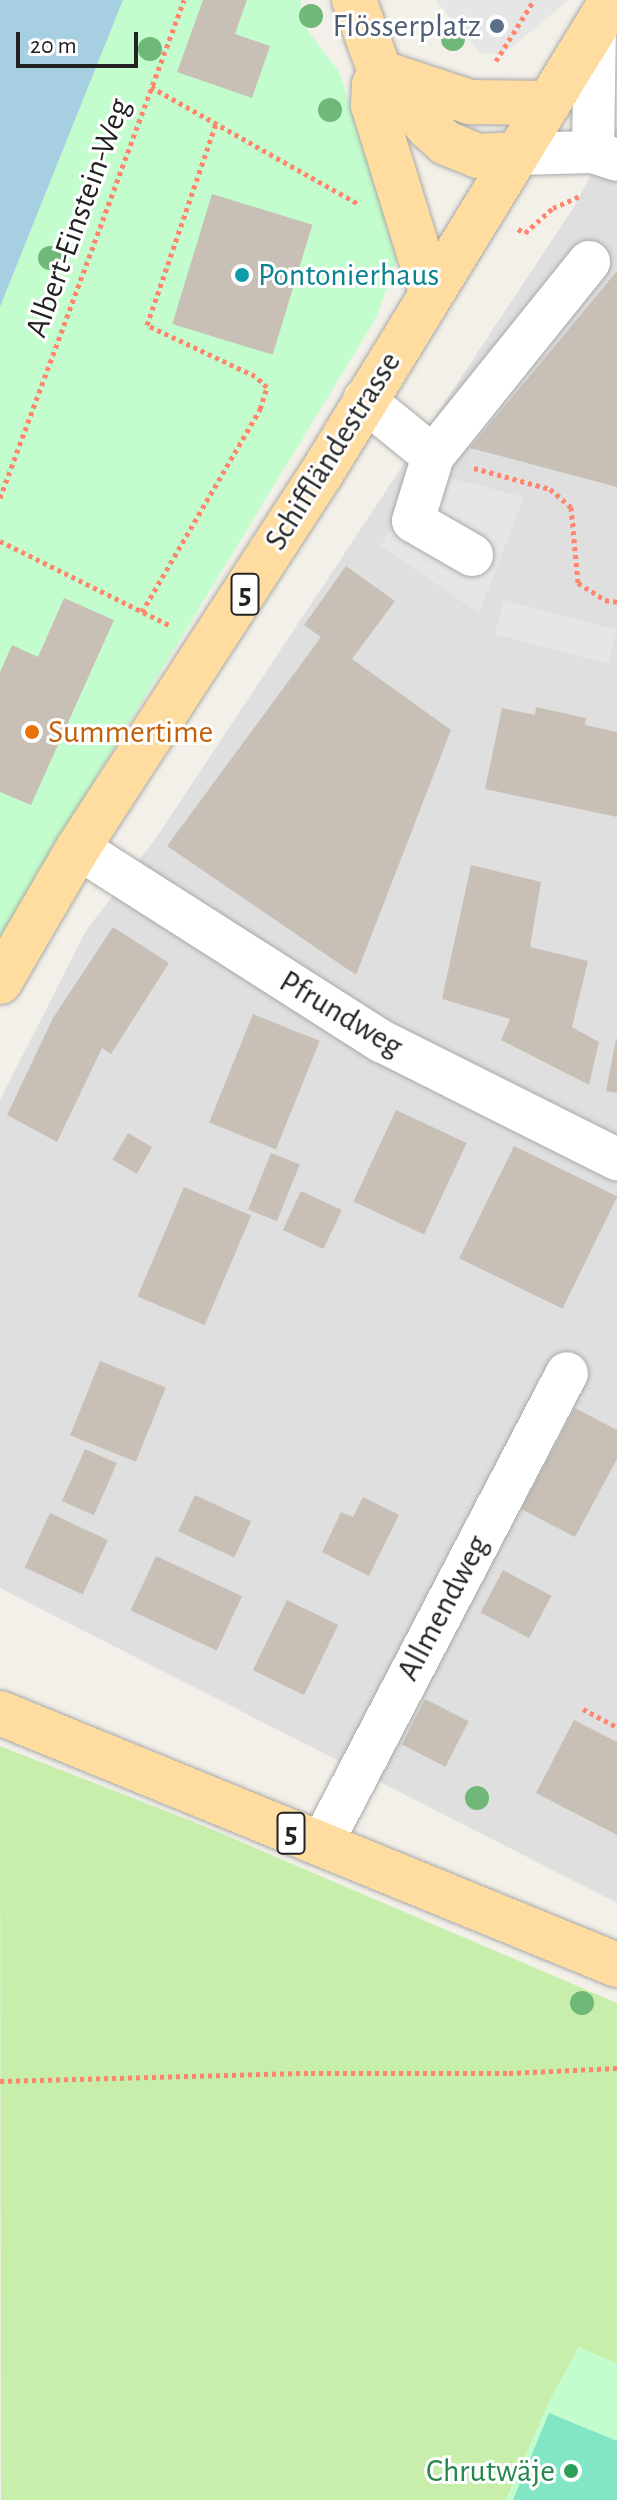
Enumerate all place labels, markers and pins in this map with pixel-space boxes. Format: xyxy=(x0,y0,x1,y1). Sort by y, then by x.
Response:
place label: Flösserplatz xyxy=(332,7,481,45)
marker: Flösserplatz xyxy=(488,17,506,35)
place label: Pontonierhaus xyxy=(258,256,439,294)
marker: Pontonierhaus xyxy=(233,266,251,284)
place label: Summertime xyxy=(48,713,213,751)
marker: Summertime xyxy=(23,723,41,741)
place label: Chrutwäje xyxy=(426,2452,555,2490)
marker: Chrutwäje xyxy=(562,2462,580,2480)

